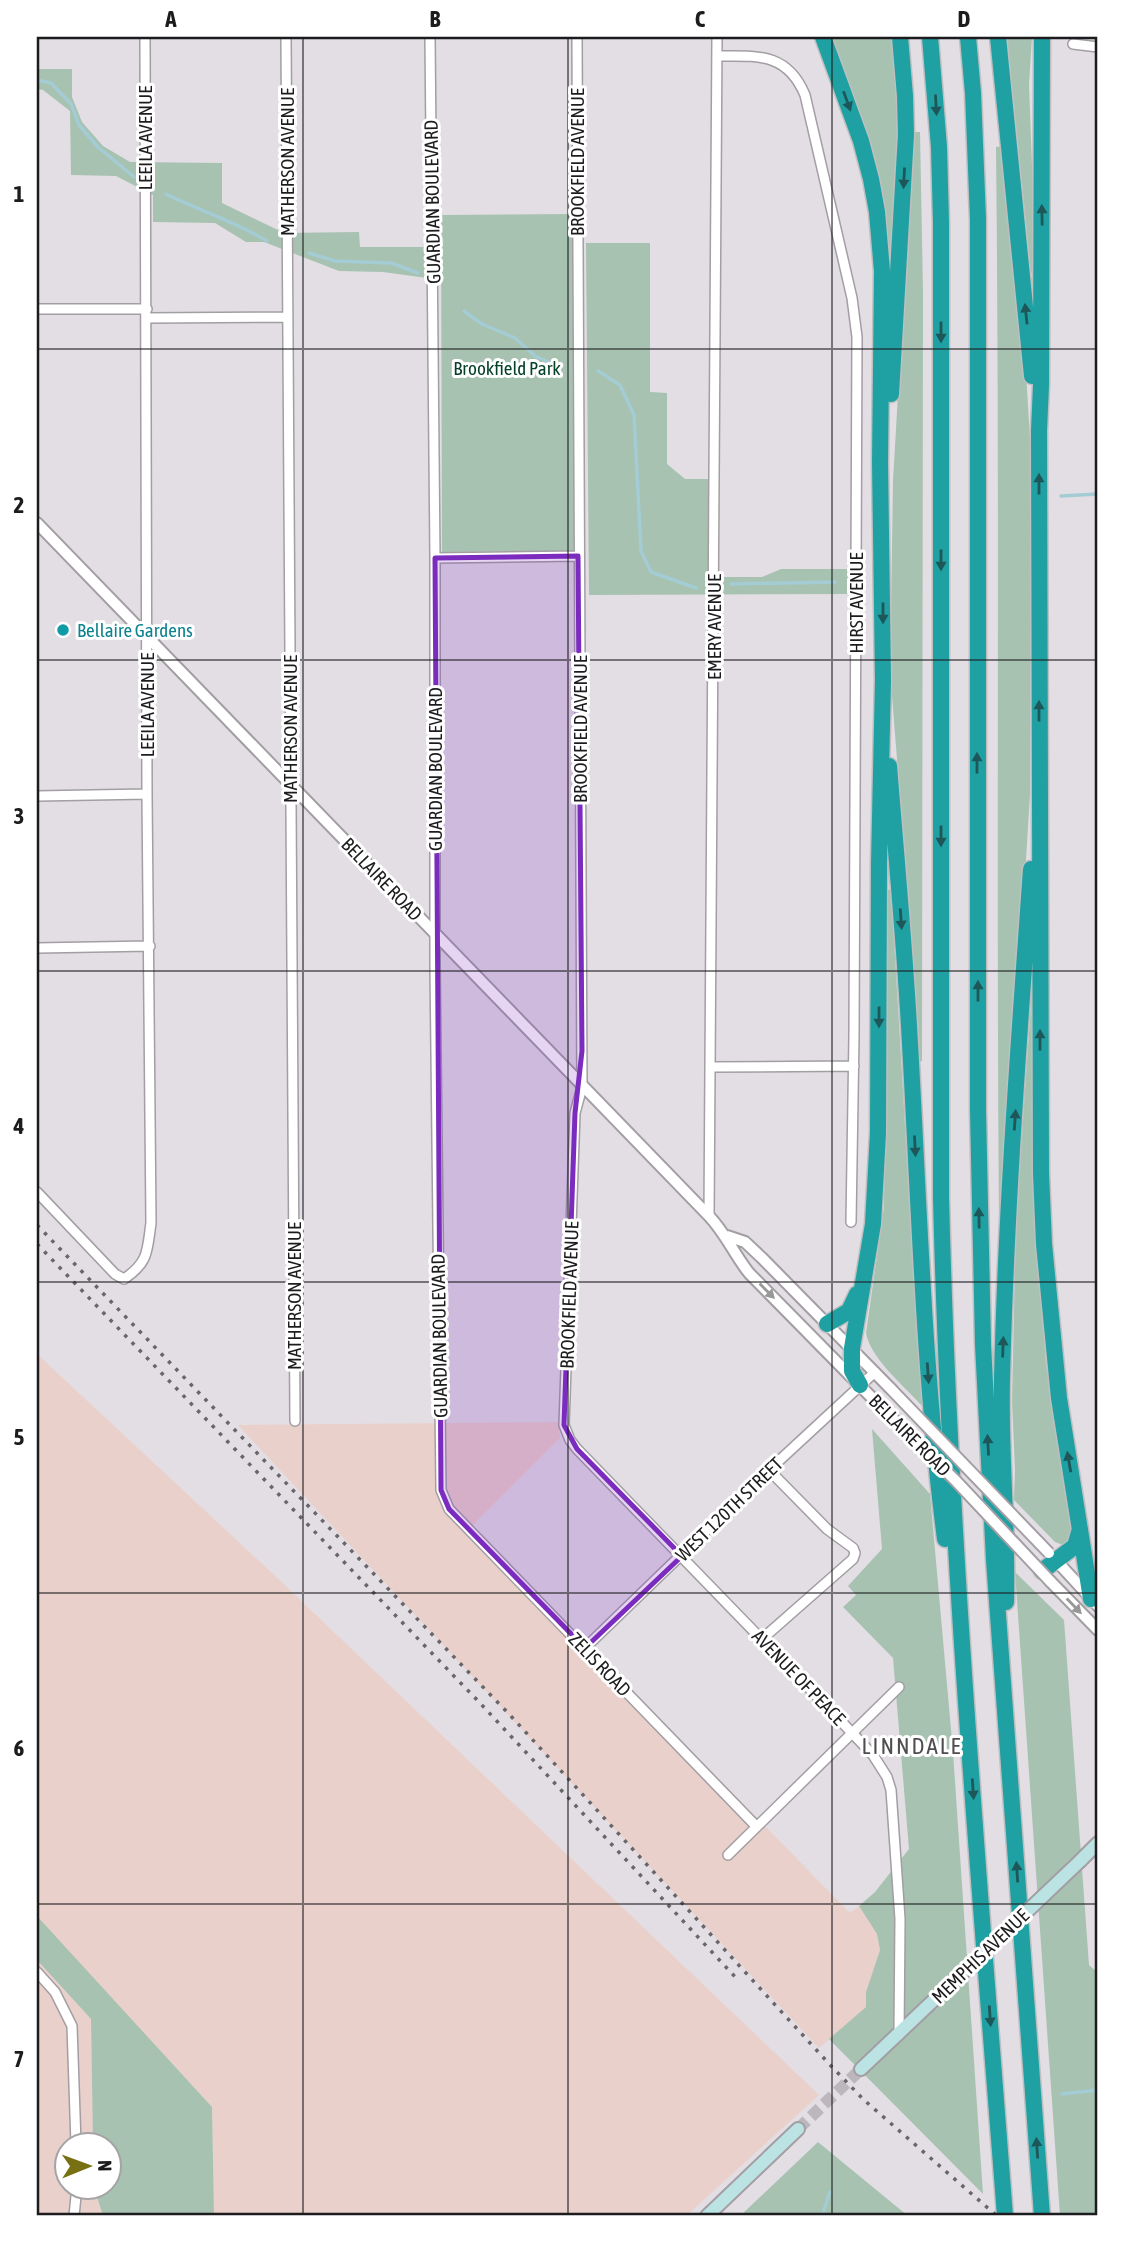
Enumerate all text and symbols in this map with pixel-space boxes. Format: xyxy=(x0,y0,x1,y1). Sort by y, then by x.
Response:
text: A xyxy=(164,6,177,32)
text: B xyxy=(430,6,441,32)
text: C xyxy=(695,6,706,32)
text: D xyxy=(958,6,971,32)
street label: LEEILA AVENUE xyxy=(134,86,156,190)
street label: MATHERSON AVENUE xyxy=(276,88,298,236)
street label: BROOKFIELD AVENUE xyxy=(566,88,588,236)
one-way arrow xyxy=(841,90,852,111)
one-way arrow xyxy=(931,94,942,116)
street label: GUARDIAN BOULEVARD xyxy=(420,120,444,284)
one-way arrow xyxy=(898,167,909,189)
text: 1 xyxy=(14,181,25,207)
one-way arrow xyxy=(1036,204,1048,226)
one-way arrow xyxy=(1021,303,1032,325)
one-way arrow xyxy=(935,321,947,343)
park label: Brookfield Park xyxy=(453,357,561,379)
one-way arrow xyxy=(1033,472,1045,494)
text: 2 xyxy=(14,492,24,518)
one-way arrow xyxy=(935,549,947,571)
street label: HIRST AVENUE xyxy=(845,552,867,654)
street label: EMERY AVENUE xyxy=(703,574,725,680)
one-way arrow xyxy=(877,603,889,625)
place label: Bellaire Gardens xyxy=(77,619,193,641)
marker: Bellaire Gardens xyxy=(55,622,71,638)
street label: LEEILA AVENUE xyxy=(136,653,158,757)
street label: MATHERSON AVENUE xyxy=(279,655,301,803)
street label: BROOKFIELD AVENUE xyxy=(569,655,591,803)
street label: GUARDIAN BOULEVARD xyxy=(424,687,446,851)
one-way arrow xyxy=(1033,700,1045,722)
one-way arrow xyxy=(972,752,983,774)
text: 3 xyxy=(14,803,24,829)
one-way arrow xyxy=(935,825,947,847)
street label: BELLAIRE ROAD xyxy=(337,833,427,925)
one-way arrow xyxy=(896,908,907,930)
one-way arrow xyxy=(972,979,984,1001)
one-way arrow xyxy=(873,1007,885,1029)
one-way arrow xyxy=(1034,1029,1046,1051)
one-way arrow xyxy=(1010,1109,1021,1131)
text: 4 xyxy=(13,1113,25,1139)
one-way arrow xyxy=(910,1135,921,1157)
one-way arrow xyxy=(973,1207,985,1229)
street label: BROOKFIELD AVENUE xyxy=(555,1221,583,1369)
street label: MATHERSON AVENUE xyxy=(283,1222,305,1370)
street label: GUARDIAN BOULEVARD xyxy=(427,1254,451,1418)
one-way arrow xyxy=(758,1282,774,1299)
one-way arrow xyxy=(997,1336,1008,1358)
one-way arrow xyxy=(923,1362,934,1384)
street label: BELLAIRE ROAD xyxy=(865,1390,955,1480)
text: 5 xyxy=(14,1424,25,1450)
one-way arrow xyxy=(982,1434,993,1456)
one-way arrow xyxy=(1063,1451,1074,1473)
street label: WEST 120TH STREET xyxy=(671,1452,787,1566)
one-way arrow xyxy=(1066,1597,1083,1614)
street label: AVENUE OF PEACE xyxy=(748,1625,850,1729)
street label: ZELIS ROAD xyxy=(564,1628,636,1700)
district label: LINNDALE xyxy=(862,1733,962,1759)
text: 6 xyxy=(14,1735,25,1761)
one-way arrow xyxy=(968,1779,979,1801)
one-way arrow xyxy=(1011,1861,1022,1883)
street label: MEMPHIS AVENUE xyxy=(927,1904,1033,2008)
one-way arrow xyxy=(985,2006,996,2028)
text: 7 xyxy=(14,2046,24,2072)
north arrow xyxy=(52,2130,122,2200)
one-way arrow xyxy=(1032,2137,1043,2159)
text: N xyxy=(94,2160,116,2172)

